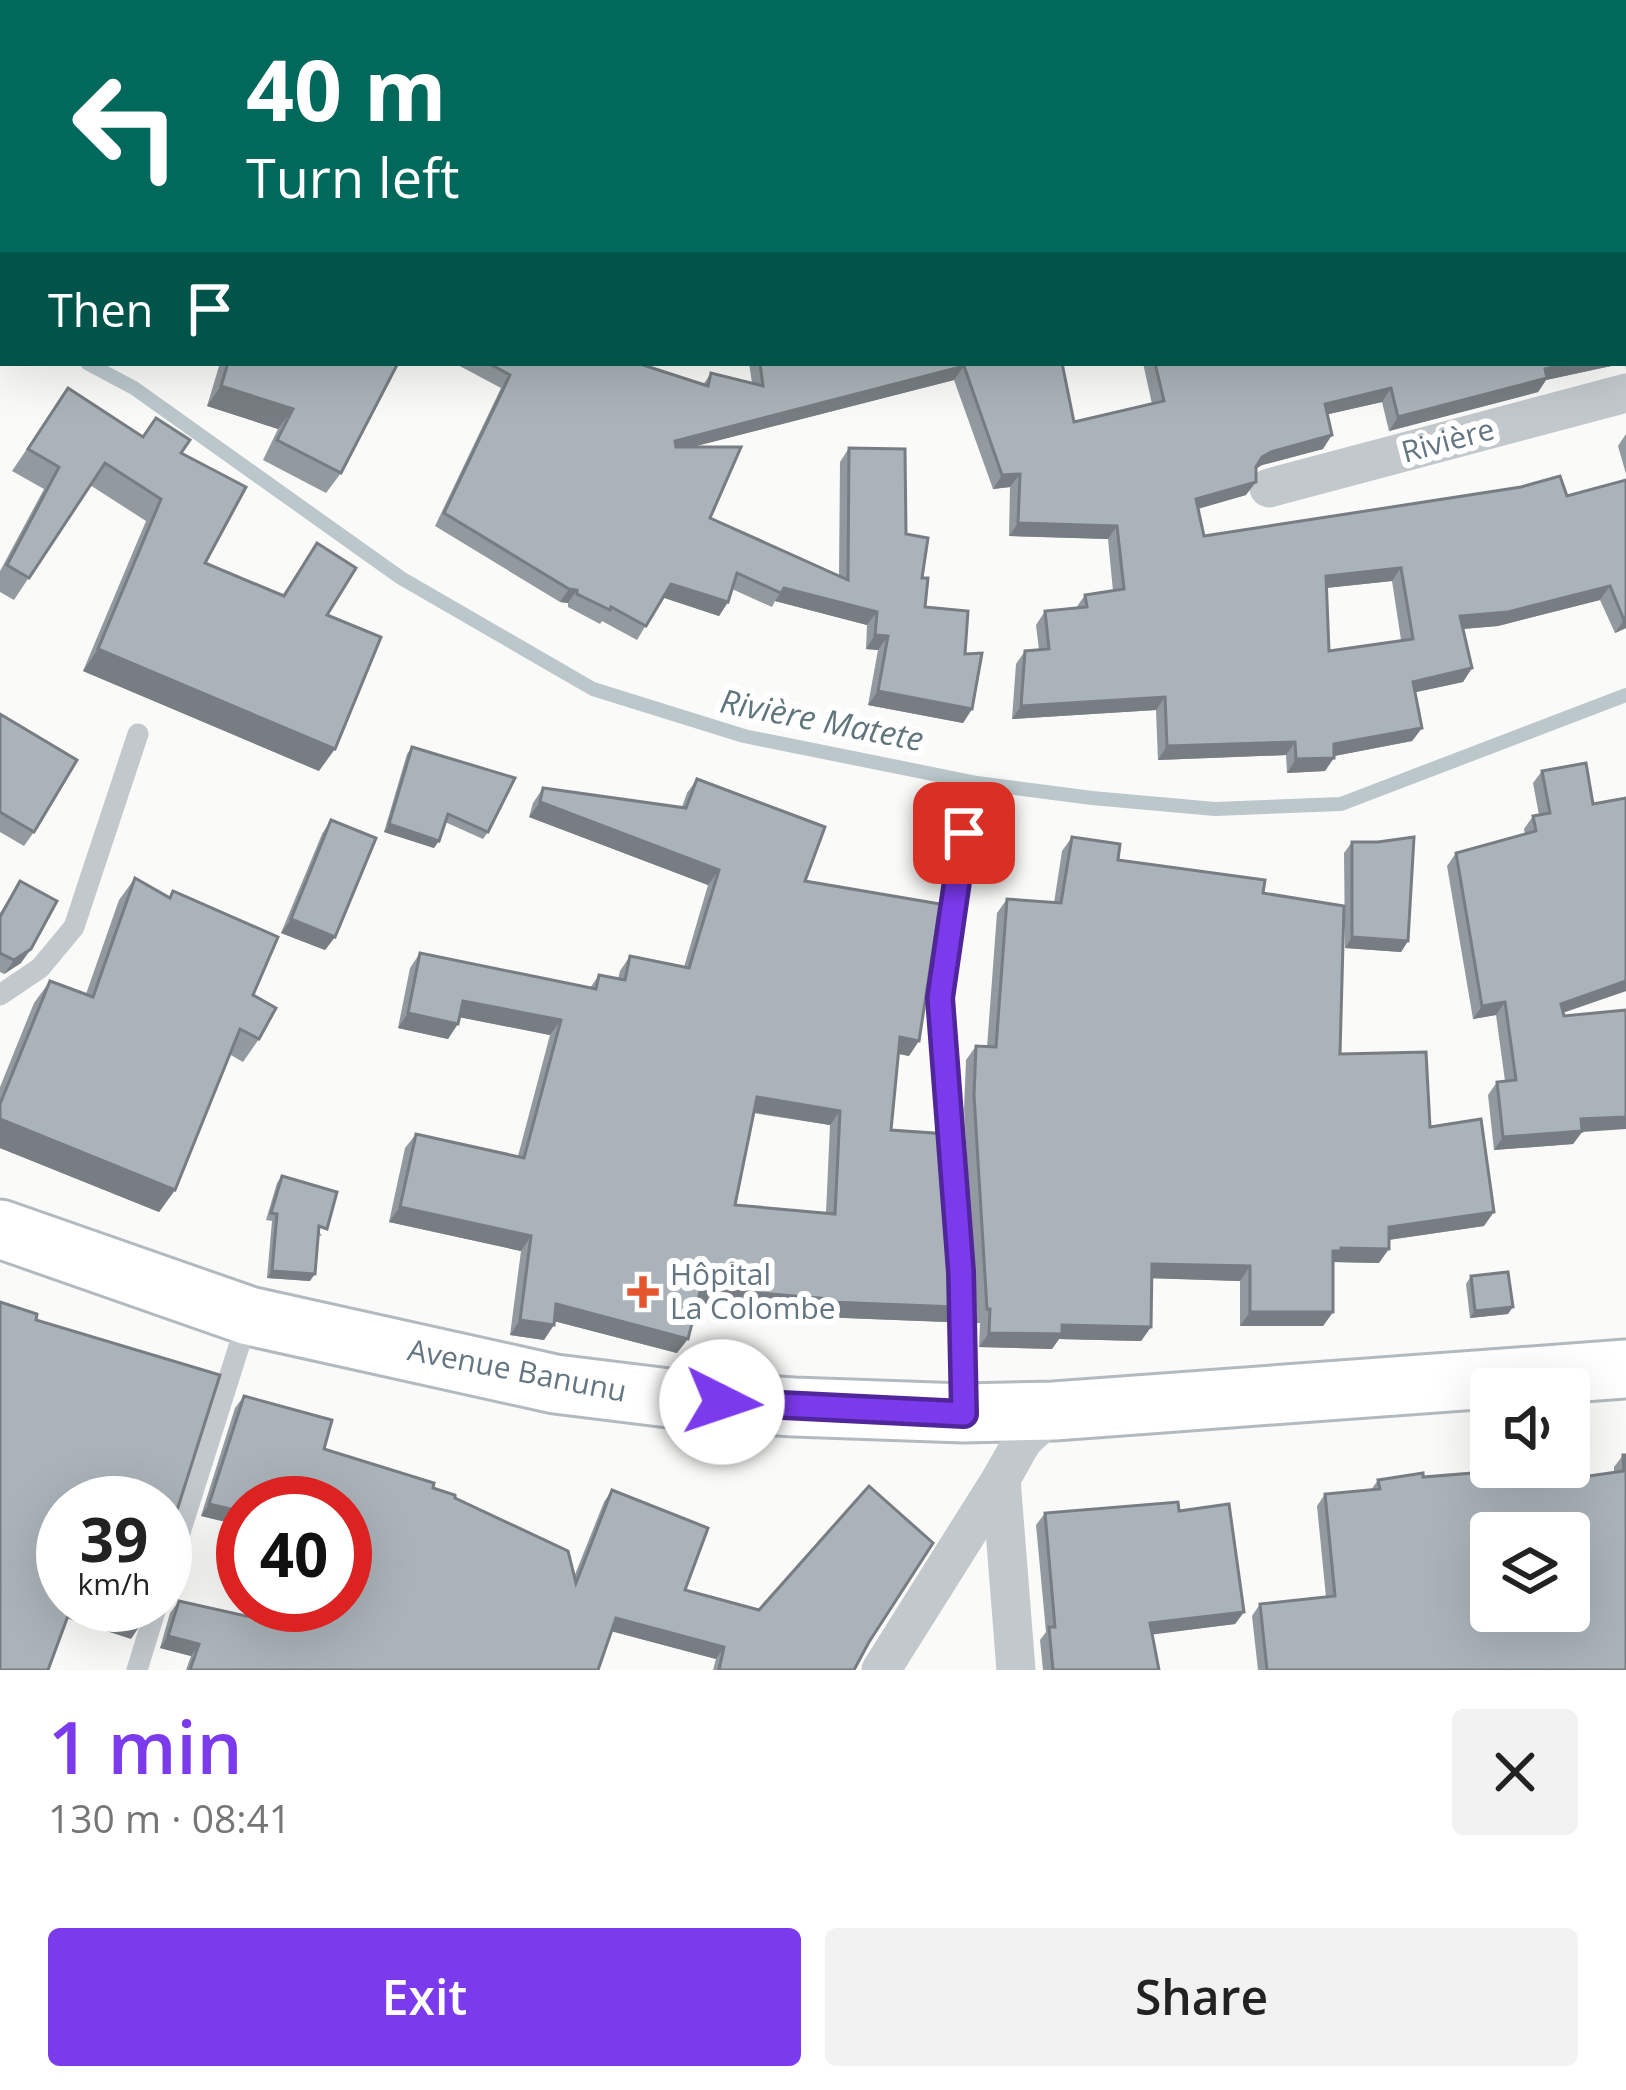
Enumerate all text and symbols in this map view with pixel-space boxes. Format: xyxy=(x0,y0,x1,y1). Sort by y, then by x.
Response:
text: 40 m xyxy=(246,31,446,146)
icon: left xyxy=(48,48,204,204)
text: Turn left xyxy=(246,140,459,214)
icon: arrive xyxy=(177,276,243,342)
text: Then xyxy=(48,279,153,340)
street label: Rivière xyxy=(1397,408,1499,472)
water label: Rivière Matete xyxy=(717,678,928,761)
pin xyxy=(913,782,1015,884)
icon: arrive xyxy=(931,800,997,866)
place label: Hôpital La Colombe xyxy=(670,1253,836,1328)
marker: Hôpital La Colombe xyxy=(627,1276,659,1308)
street label: Avenue Banunu xyxy=(404,1328,630,1411)
position arrow xyxy=(659,1339,785,1465)
map controls xyxy=(1470,1368,1590,1632)
button: sound xyxy=(1470,1368,1590,1488)
speed limit sign: 40 xyxy=(216,1476,372,1632)
text: 39 xyxy=(80,1498,148,1580)
button: layers xyxy=(1470,1512,1590,1632)
text: km/h xyxy=(78,1563,150,1604)
text: 1 min xyxy=(48,1697,242,1795)
button: close xyxy=(1452,1709,1578,1835)
text: 130 m · 08:41 xyxy=(48,1791,291,1844)
button: Exit xyxy=(48,1928,801,2066)
button: Share xyxy=(825,1928,1578,2066)

